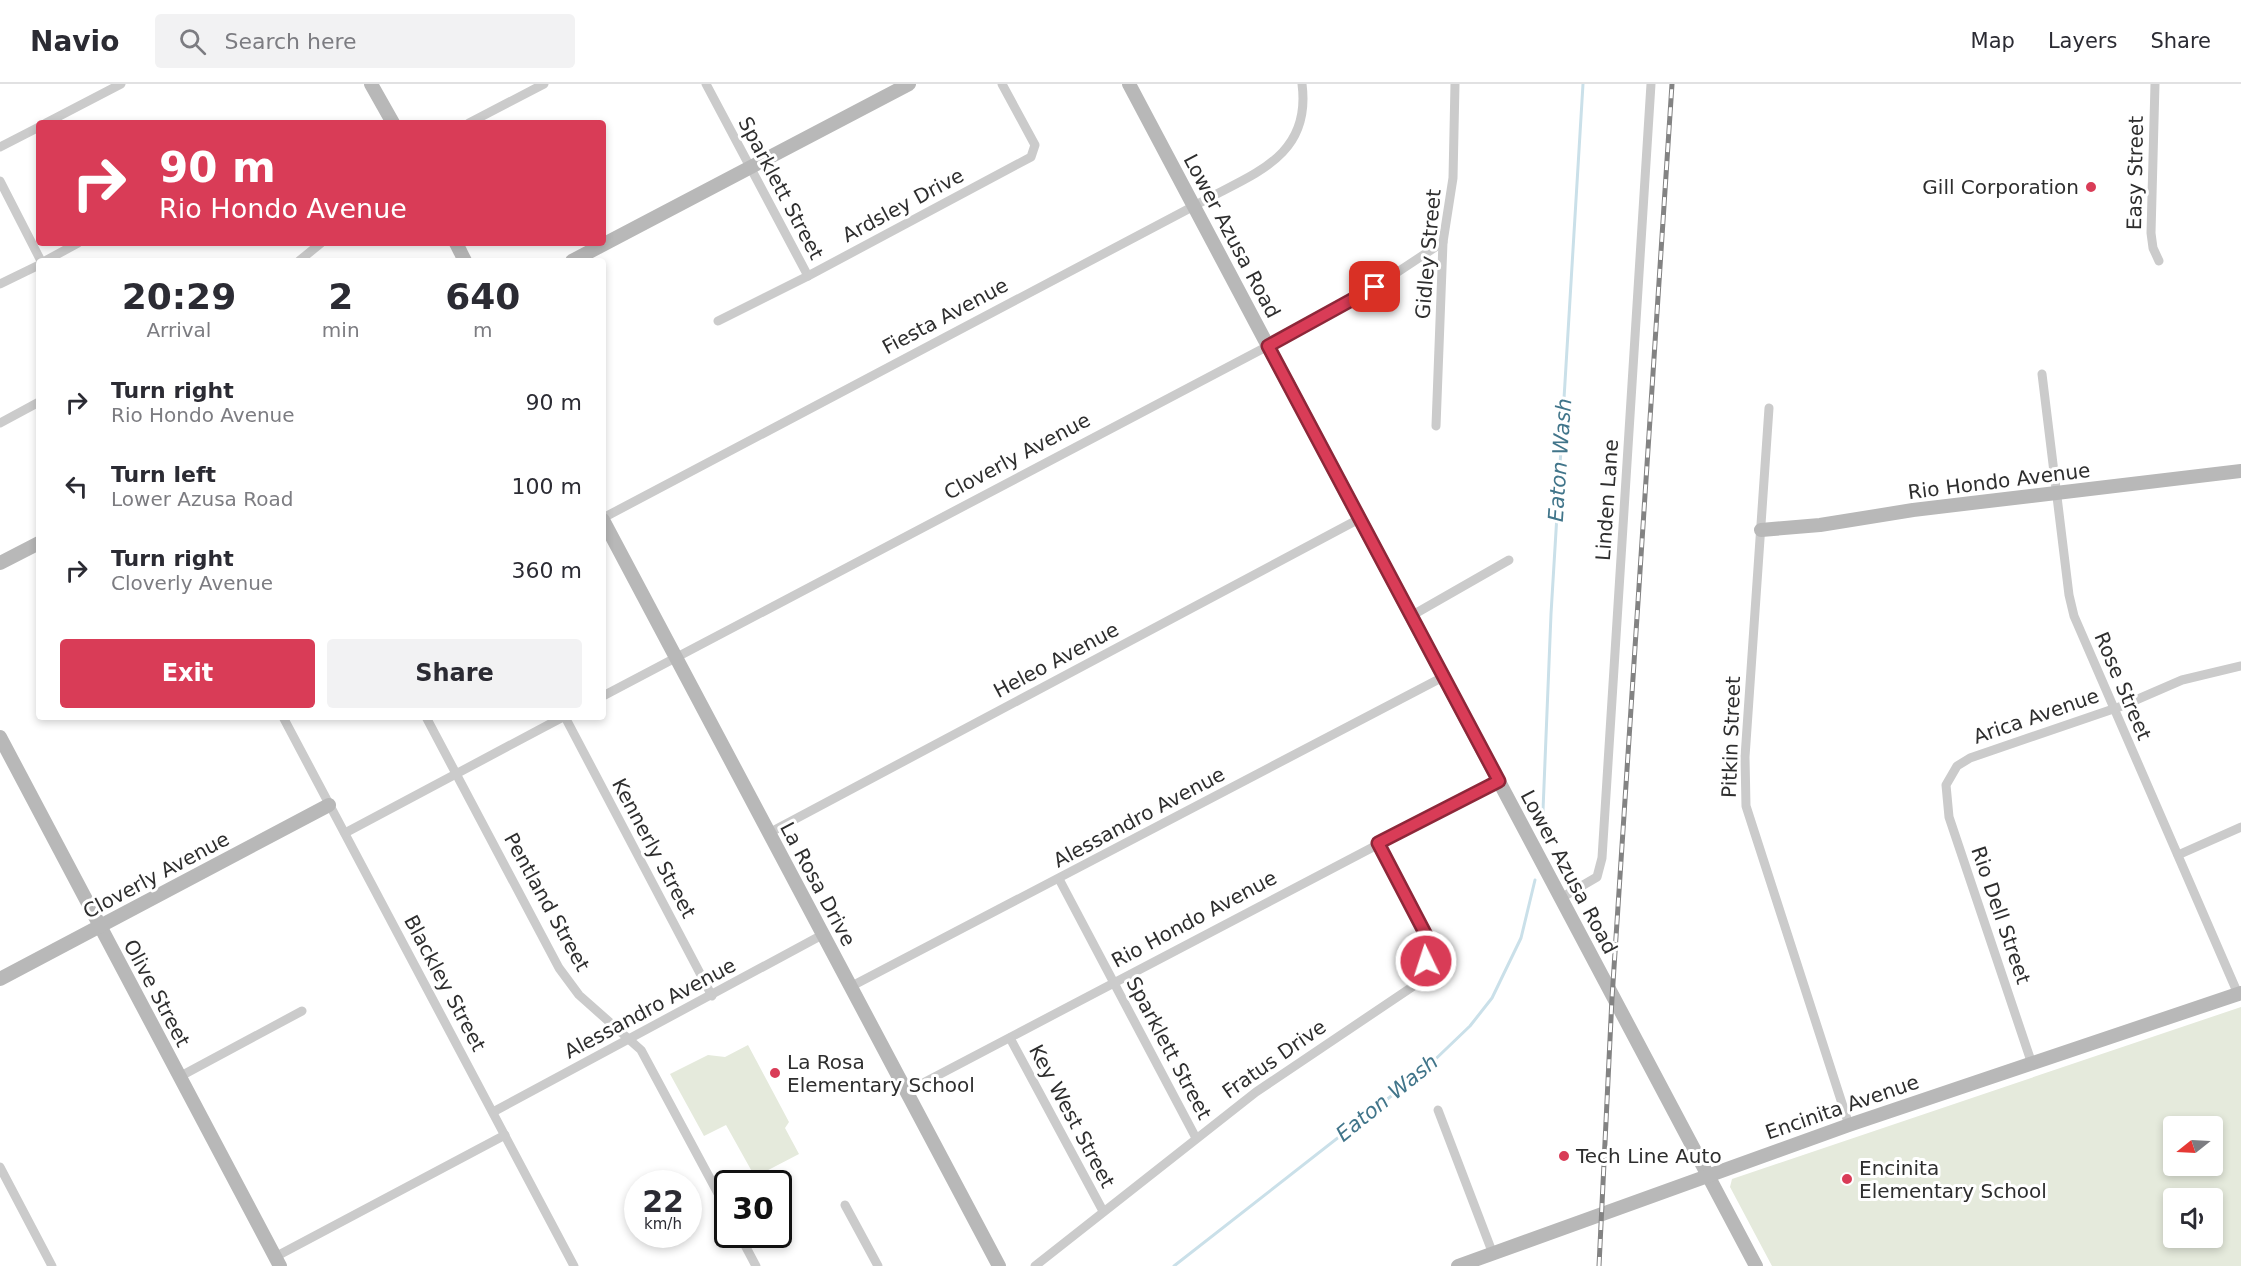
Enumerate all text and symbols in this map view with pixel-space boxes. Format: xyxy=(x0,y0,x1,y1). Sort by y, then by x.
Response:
search box xyxy=(155,14,575,68)
text: Navio xyxy=(30,25,119,58)
icon: search xyxy=(176,25,209,58)
text: Search here xyxy=(224,29,357,54)
text: Map xyxy=(1971,29,2015,53)
text: Layers xyxy=(2048,29,2117,53)
text: Share xyxy=(2150,29,2211,53)
street label: Sparklett Street xyxy=(733,113,829,264)
street label: Easy Street xyxy=(2122,116,2148,230)
text: 90 m xyxy=(159,143,276,192)
icon: right xyxy=(60,144,138,222)
street label: Lower Azusa Road xyxy=(1179,150,1285,322)
street label: Ardsley Drive xyxy=(838,163,968,247)
place label: Gill Corporation xyxy=(1922,175,2079,199)
marker: Gill Corporation xyxy=(2084,180,2098,194)
street label: Gidley Street xyxy=(1410,188,1446,320)
text: Rio Hondo Avenue xyxy=(159,193,407,224)
pin xyxy=(1349,261,1400,312)
icon: arrive xyxy=(1358,270,1391,303)
street label: Fiesta Avenue xyxy=(878,273,1012,359)
text: 20:29 xyxy=(122,276,236,317)
text: 2 xyxy=(328,276,353,317)
text: 640 xyxy=(445,276,520,317)
text: Arrival xyxy=(146,318,211,342)
text: min xyxy=(322,318,360,342)
text: m xyxy=(473,318,493,342)
text: Turn right xyxy=(111,378,234,403)
icon: right xyxy=(60,386,93,419)
text: 90 m xyxy=(526,390,582,415)
water label: Eaton Wash xyxy=(1544,397,1576,523)
text: Rio Hondo Avenue xyxy=(111,403,295,427)
street label: Cloverly Avenue xyxy=(940,407,1094,505)
street label: Linden Lane xyxy=(1591,438,1623,562)
street label: Rio Hondo Avenue xyxy=(1906,458,2092,504)
text: Turn left xyxy=(111,462,216,487)
icon: left xyxy=(60,470,93,503)
text: 100 m xyxy=(512,474,582,499)
text: Lower Azusa Road xyxy=(111,487,293,511)
text: Turn right xyxy=(111,546,234,571)
icon: right xyxy=(60,554,93,587)
text: 360 m xyxy=(512,558,582,583)
text: Cloverly Avenue xyxy=(111,571,273,595)
street label: Heleo Avenue xyxy=(989,617,1123,703)
street label: Rose Street xyxy=(2089,628,2157,744)
button: Exit xyxy=(60,639,315,708)
button: Share xyxy=(327,639,582,708)
street label: Pitkin Street xyxy=(1717,675,1745,798)
street label: Arica Avenue xyxy=(1970,683,2102,749)
street label: Alessandro Avenue xyxy=(1049,762,1229,872)
street label: Kennerly Street xyxy=(607,774,701,922)
street label: Lower Azusa Road xyxy=(1516,786,1622,958)
street label: La Rosa Drive xyxy=(775,818,861,950)
street label: Cloverly Avenue xyxy=(79,826,233,924)
street label: Pentland Street xyxy=(499,829,595,976)
street label: Rio Dell Street xyxy=(1966,843,2036,987)
street label: Rio Hondo Avenue xyxy=(1107,865,1281,973)
street label: Blackley Street xyxy=(399,911,491,1055)
position arrow xyxy=(1394,929,1458,993)
street label: Olive Street xyxy=(119,935,195,1051)
street label: Alessandro Avenue xyxy=(560,953,740,1063)
street label: Sparklett Street xyxy=(1121,973,1217,1124)
street label: Fratus Drive xyxy=(1217,1014,1331,1104)
street label: Key West Street xyxy=(1024,1040,1120,1192)
place label: La Rosa Elementary School xyxy=(787,1050,975,1097)
water label: Eaton Wash xyxy=(1331,1050,1443,1146)
marker: La Rosa Elementary School xyxy=(768,1066,782,1080)
street label: Encinita Avenue xyxy=(1762,1069,1922,1145)
north arrow xyxy=(2163,1116,2223,1176)
map controls xyxy=(2163,1116,2223,1248)
place label: Tech Line Auto xyxy=(1575,1144,1722,1168)
marker: Tech Line Auto xyxy=(1557,1149,1571,1163)
place label: Encinita Elementary School xyxy=(1859,1156,2047,1203)
speed limit sign: 30 xyxy=(714,1170,792,1248)
marker: Encinita Elementary School xyxy=(1840,1172,1854,1186)
text: 22 xyxy=(642,1184,684,1219)
button: sound xyxy=(2163,1188,2223,1248)
text: km/h xyxy=(644,1215,682,1233)

